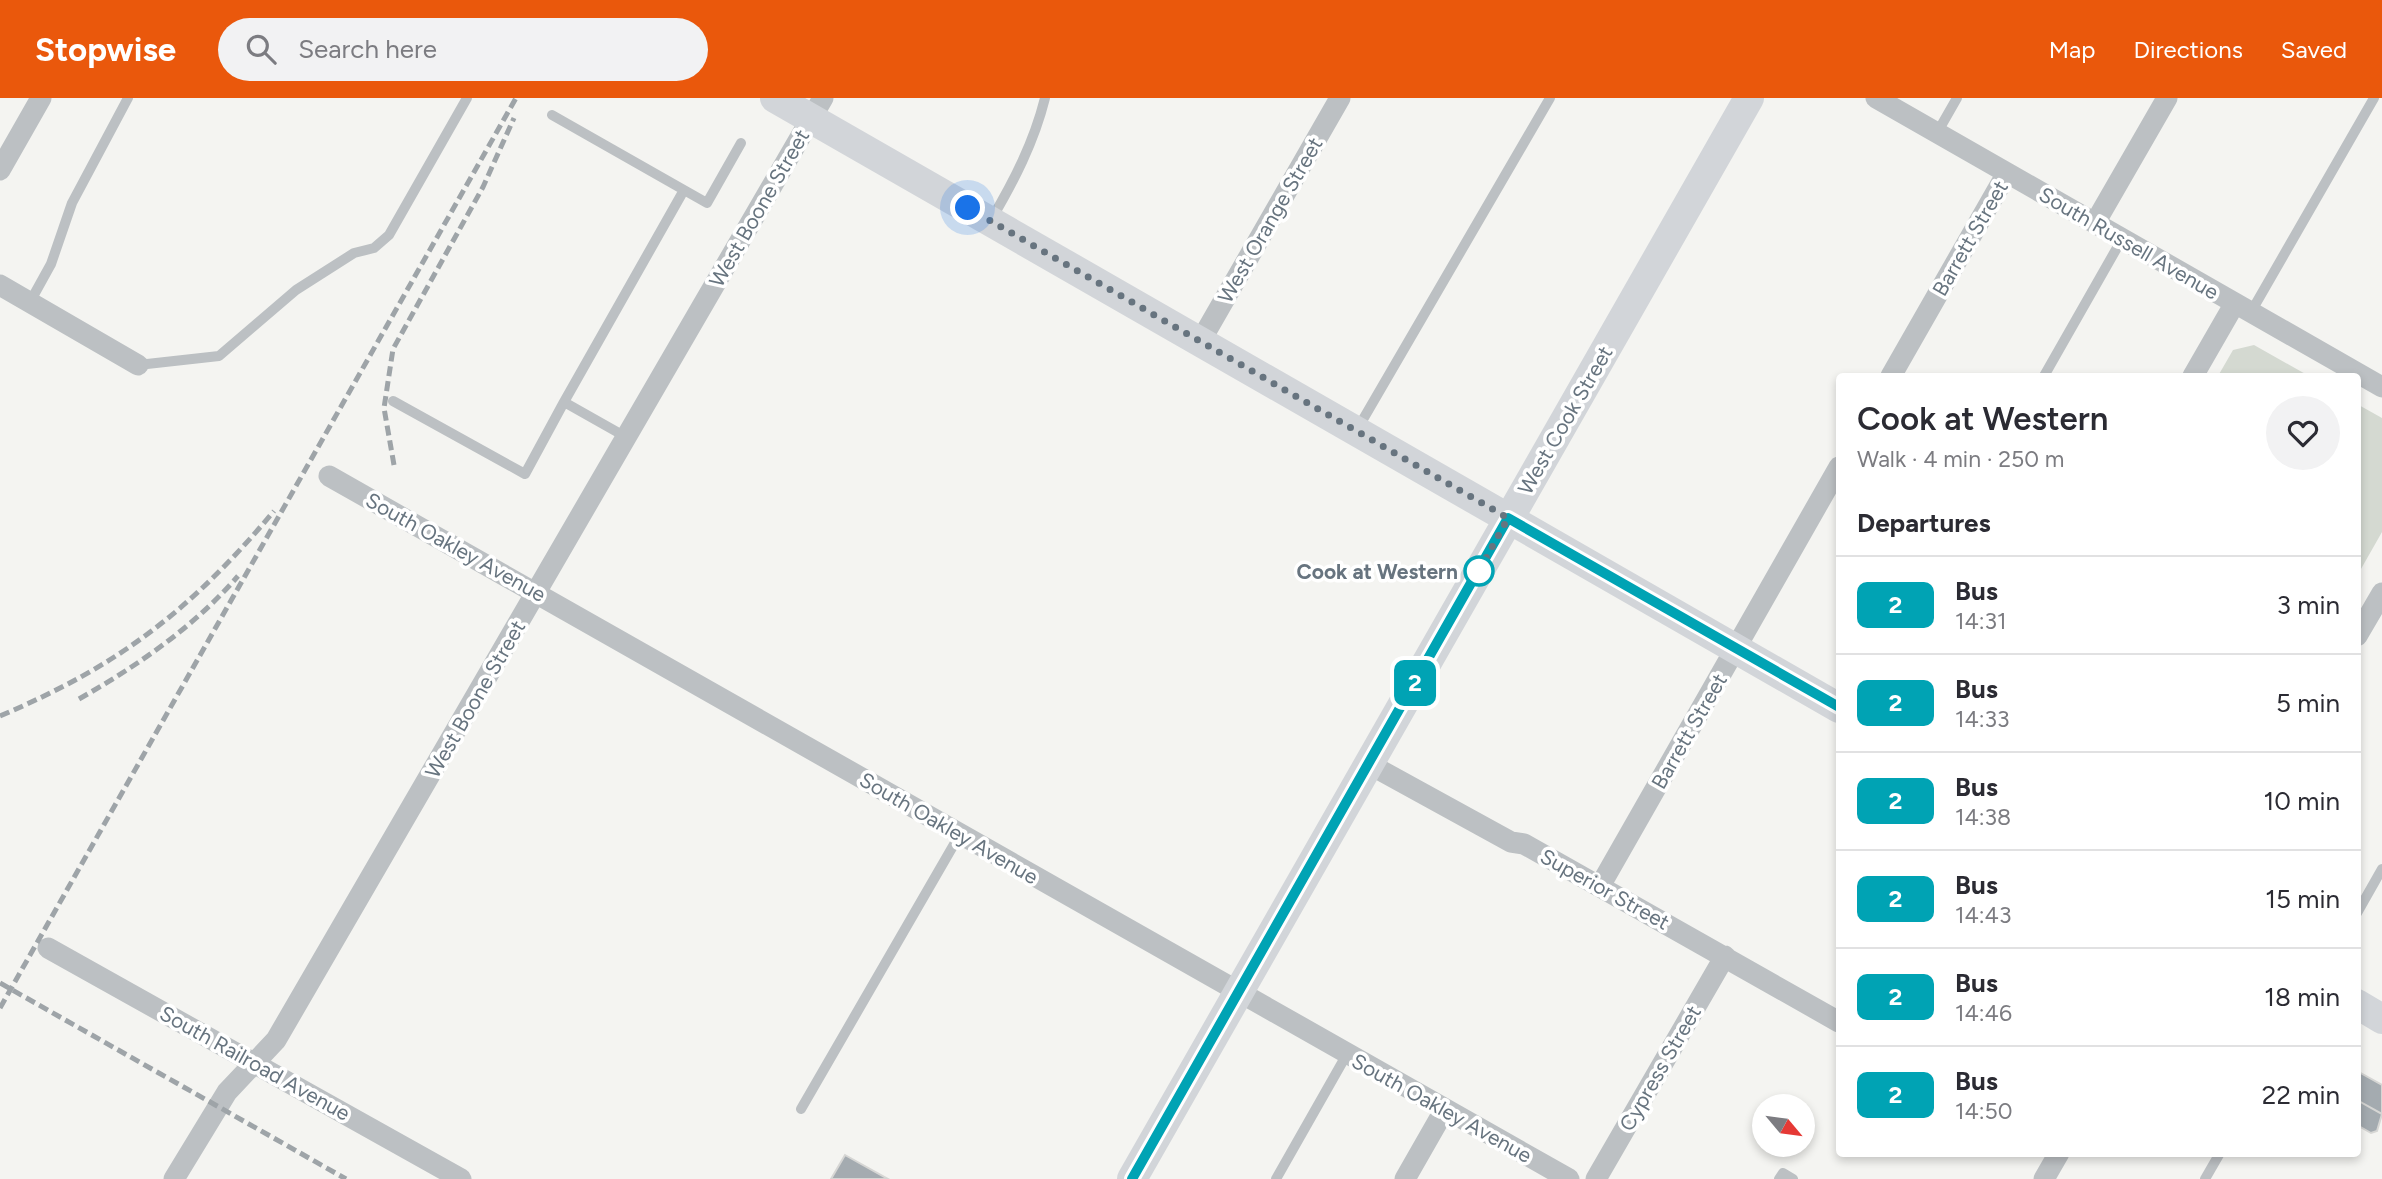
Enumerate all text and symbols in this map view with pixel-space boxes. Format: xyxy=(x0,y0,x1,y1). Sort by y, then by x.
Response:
search box xyxy=(218,18,708,81)
text: Stopwise xyxy=(35,30,176,69)
icon: search xyxy=(242,30,280,68)
text: Search here xyxy=(298,33,437,65)
text: Map xyxy=(2049,35,2095,64)
text: Directions xyxy=(2133,35,2243,64)
text: Saved xyxy=(2281,35,2347,64)
street label: West Boone Street xyxy=(704,125,814,291)
street label: West Orange Street xyxy=(1212,133,1328,307)
street label: Barrett Street xyxy=(1927,176,2013,300)
street label: South Russell Avenue xyxy=(2035,181,2223,305)
your location xyxy=(950,190,985,225)
street label: West Cook Street xyxy=(1512,341,1618,499)
button: heart xyxy=(2266,396,2340,470)
text: Cook at Western xyxy=(1857,399,2108,438)
text: Walk · 4 min · 250 m xyxy=(1857,445,2064,473)
street label: South Oakley Avenue xyxy=(362,487,550,607)
text: Departures xyxy=(1857,507,1991,539)
marker: Cook at Western xyxy=(1464,556,1494,586)
place label: Cook at Western xyxy=(1296,559,1458,584)
text: Bus xyxy=(1955,575,1998,607)
text: 3 min xyxy=(2277,589,2340,621)
text: 2 xyxy=(1889,590,1902,619)
text: 14:31 xyxy=(1955,607,2007,635)
street label: West Boone Street xyxy=(420,616,530,782)
line badge: 2 xyxy=(1392,660,1438,706)
text: 2 xyxy=(1408,668,1422,697)
street label: Barrett Street xyxy=(1646,669,1732,793)
text: Bus xyxy=(1955,673,1998,705)
text: 5 min xyxy=(2276,687,2340,719)
text: 2 xyxy=(1889,688,1902,717)
text: 14:33 xyxy=(1955,705,2010,733)
street label: South Oakley Avenue xyxy=(855,767,1043,889)
text: Bus xyxy=(1955,771,1998,803)
text: 10 min xyxy=(2264,785,2340,817)
text: 2 xyxy=(1889,786,1902,815)
text: 14:38 xyxy=(1955,803,2011,831)
street label: Superior Street xyxy=(1536,843,1674,935)
text: Bus xyxy=(1955,869,1998,901)
text: 15 min xyxy=(2265,883,2340,915)
text: 2 xyxy=(1889,884,1902,913)
text: 14:43 xyxy=(1955,901,2011,929)
text: Bus xyxy=(1955,967,1998,999)
text: 18 min xyxy=(2264,981,2340,1013)
text: 2 xyxy=(1889,982,1902,1011)
text: 14:46 xyxy=(1955,999,2012,1027)
street label: South Railroad Avenue xyxy=(156,1000,354,1126)
street label: Cypress Street xyxy=(1614,1001,1706,1135)
street label: South Oakley Avenue xyxy=(1348,1048,1536,1168)
text: Bus xyxy=(1955,1065,1998,1097)
text: 22 min xyxy=(2262,1079,2340,1111)
text: 2 xyxy=(1889,1080,1902,1109)
north arrow xyxy=(1752,1094,1815,1157)
map controls xyxy=(1752,1094,1815,1157)
text: 14:50 xyxy=(1955,1097,2013,1125)

